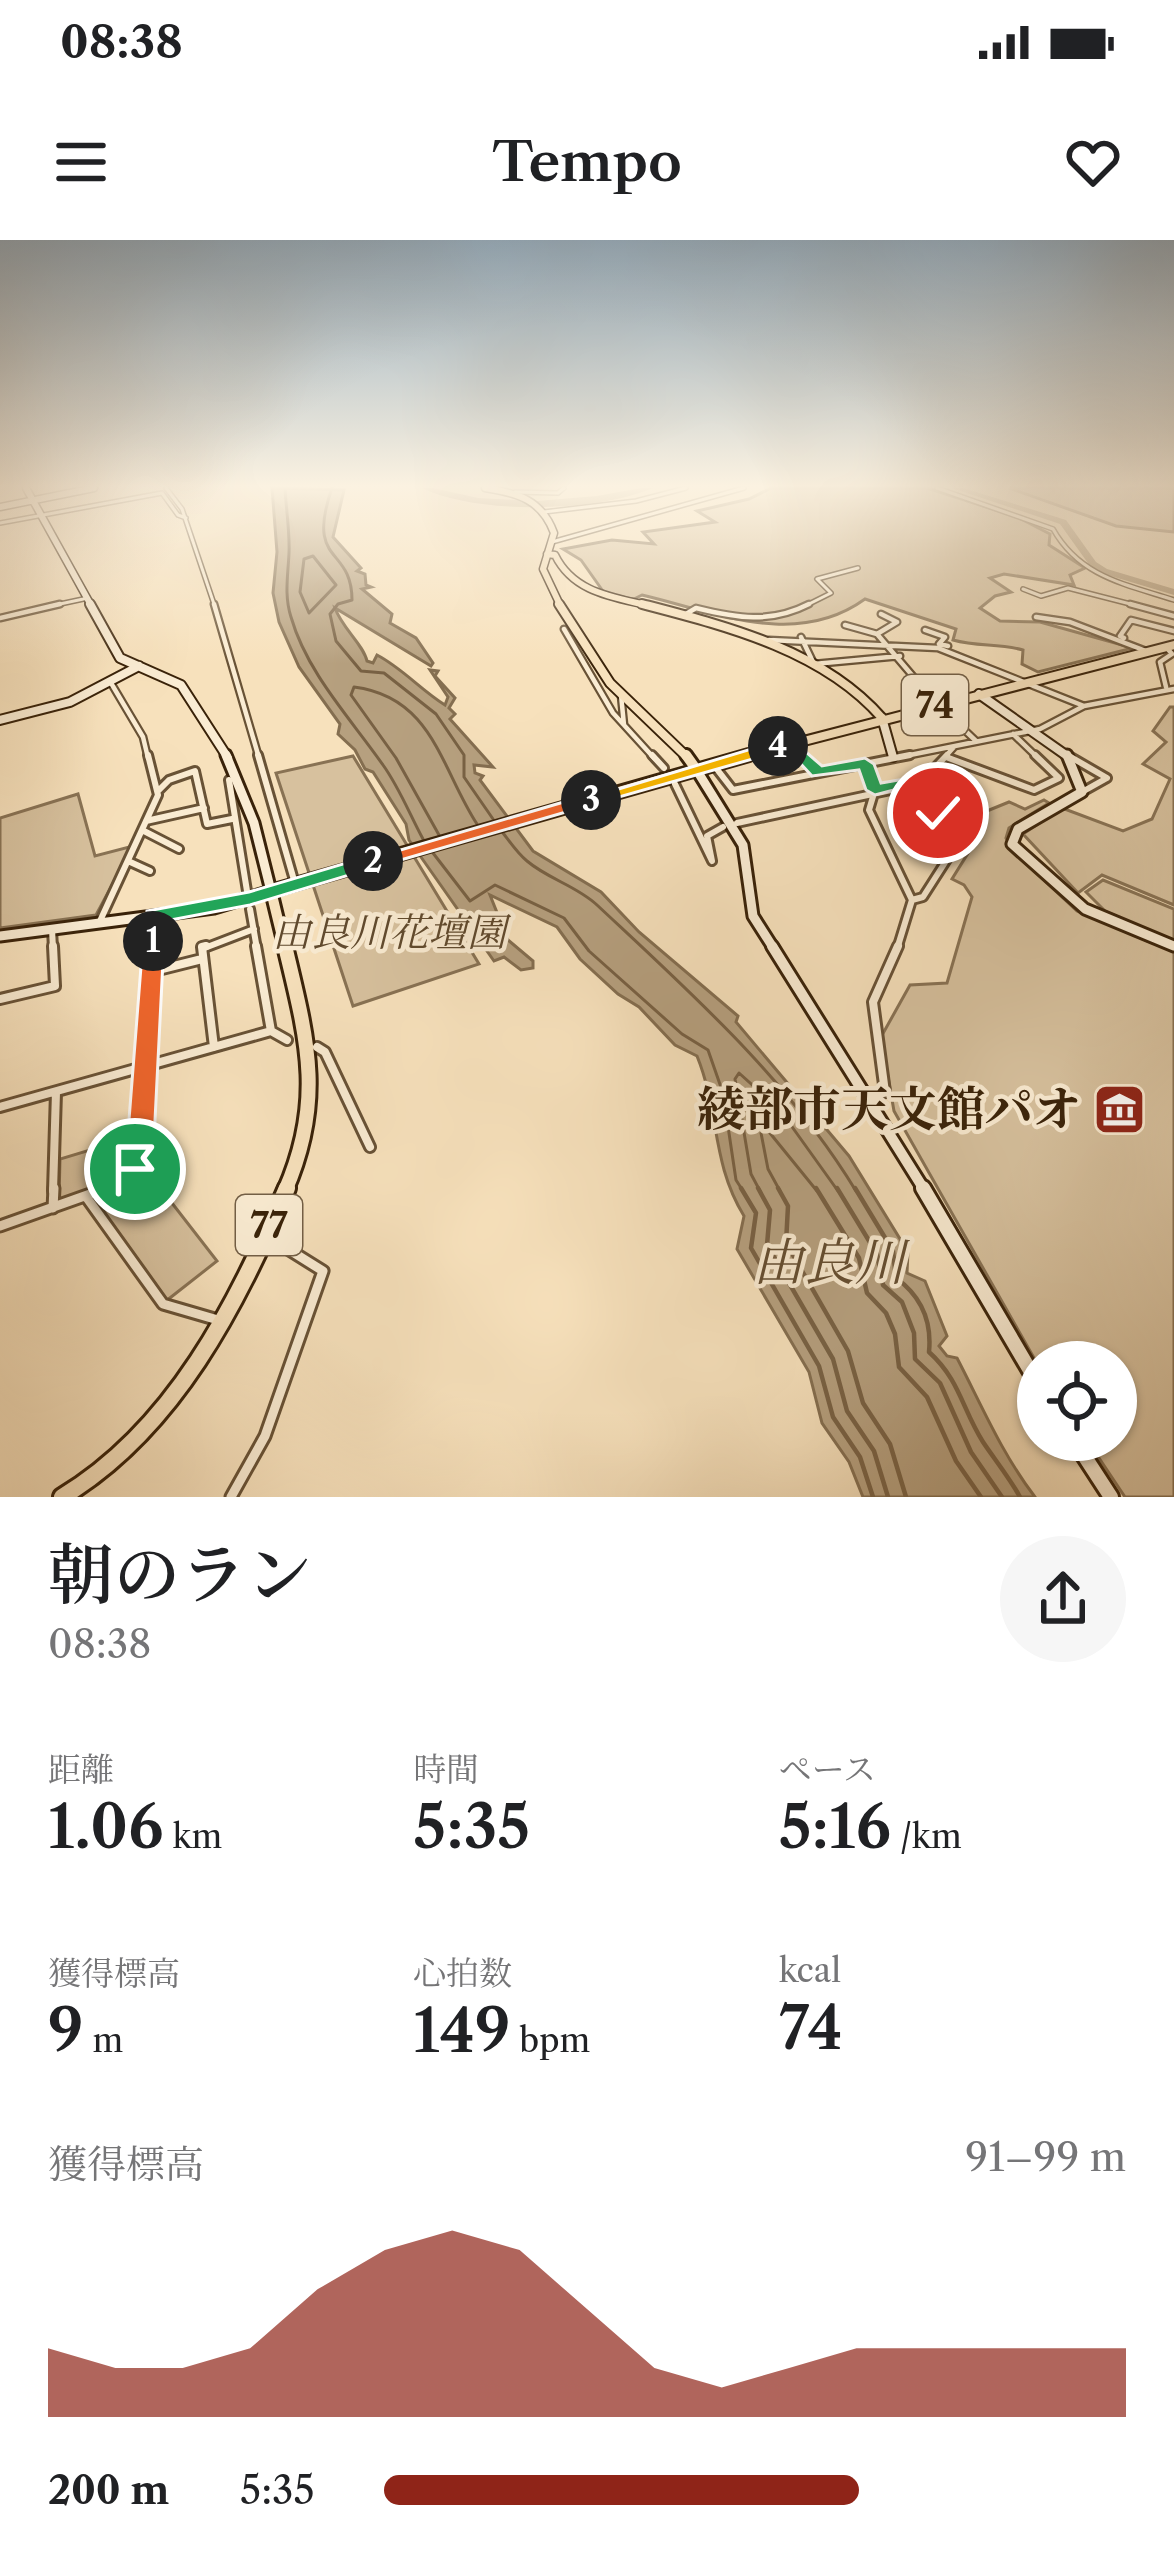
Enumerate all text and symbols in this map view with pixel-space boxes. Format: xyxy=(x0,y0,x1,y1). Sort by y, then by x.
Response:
text: 08:38 xyxy=(60,14,183,70)
icon: menu xyxy=(48,129,114,195)
text: Tempo xyxy=(492,129,682,195)
icon: heart xyxy=(1060,129,1126,195)
road number: 74 xyxy=(902,675,968,735)
pin: 4 xyxy=(748,716,808,776)
text: 4 xyxy=(768,725,788,766)
pin xyxy=(887,762,989,864)
pin: 3 xyxy=(561,770,621,830)
text: 3 xyxy=(582,779,600,820)
icon: check xyxy=(905,780,971,846)
pin: 2 xyxy=(343,831,403,891)
text: 2 xyxy=(363,840,383,881)
park label: 由良川花壇園 xyxy=(272,908,512,956)
pin: 1 xyxy=(123,911,183,971)
text: 1 xyxy=(146,920,160,961)
place label: 綾部市天文館パオ xyxy=(697,1079,1081,1138)
museum icon: 綾部市天文館パオ xyxy=(1092,1081,1148,1137)
pin xyxy=(84,1118,186,1220)
icon: arrive xyxy=(102,1136,168,1202)
road number: 77 xyxy=(236,1195,302,1255)
water label: 由良川 xyxy=(752,1231,910,1293)
map controls xyxy=(1017,1341,1137,1461)
button: locate xyxy=(1017,1341,1137,1461)
text: 朝のラン xyxy=(48,1534,312,1615)
button: share xyxy=(1000,1536,1126,1662)
text: 08:38 xyxy=(48,1620,151,1668)
text: 距離 xyxy=(48,1749,114,1790)
text: 時間 xyxy=(413,1749,479,1790)
text: ペース xyxy=(779,1749,876,1790)
text: 1.06 xyxy=(48,1790,164,1864)
text: 5:35 xyxy=(413,1790,530,1864)
text: 5:16 xyxy=(779,1790,891,1864)
text: km xyxy=(164,1816,222,1857)
text: /km xyxy=(891,1816,962,1857)
text: kcal xyxy=(779,1950,841,1991)
text: 獲得標高 xyxy=(48,1953,180,1994)
text: 心拍数 xyxy=(413,1953,512,1994)
text: 74 xyxy=(779,1991,843,2065)
text: 9 xyxy=(48,1994,84,2068)
text: 149 xyxy=(413,1994,511,2068)
text: m xyxy=(84,2020,123,2061)
text: bpm xyxy=(511,2020,590,2061)
text: 91–99 m xyxy=(965,2133,1126,2181)
text: 獲得標高 xyxy=(48,2140,204,2188)
text: 200 m xyxy=(48,2466,169,2514)
text: 5:35 xyxy=(240,2466,315,2514)

